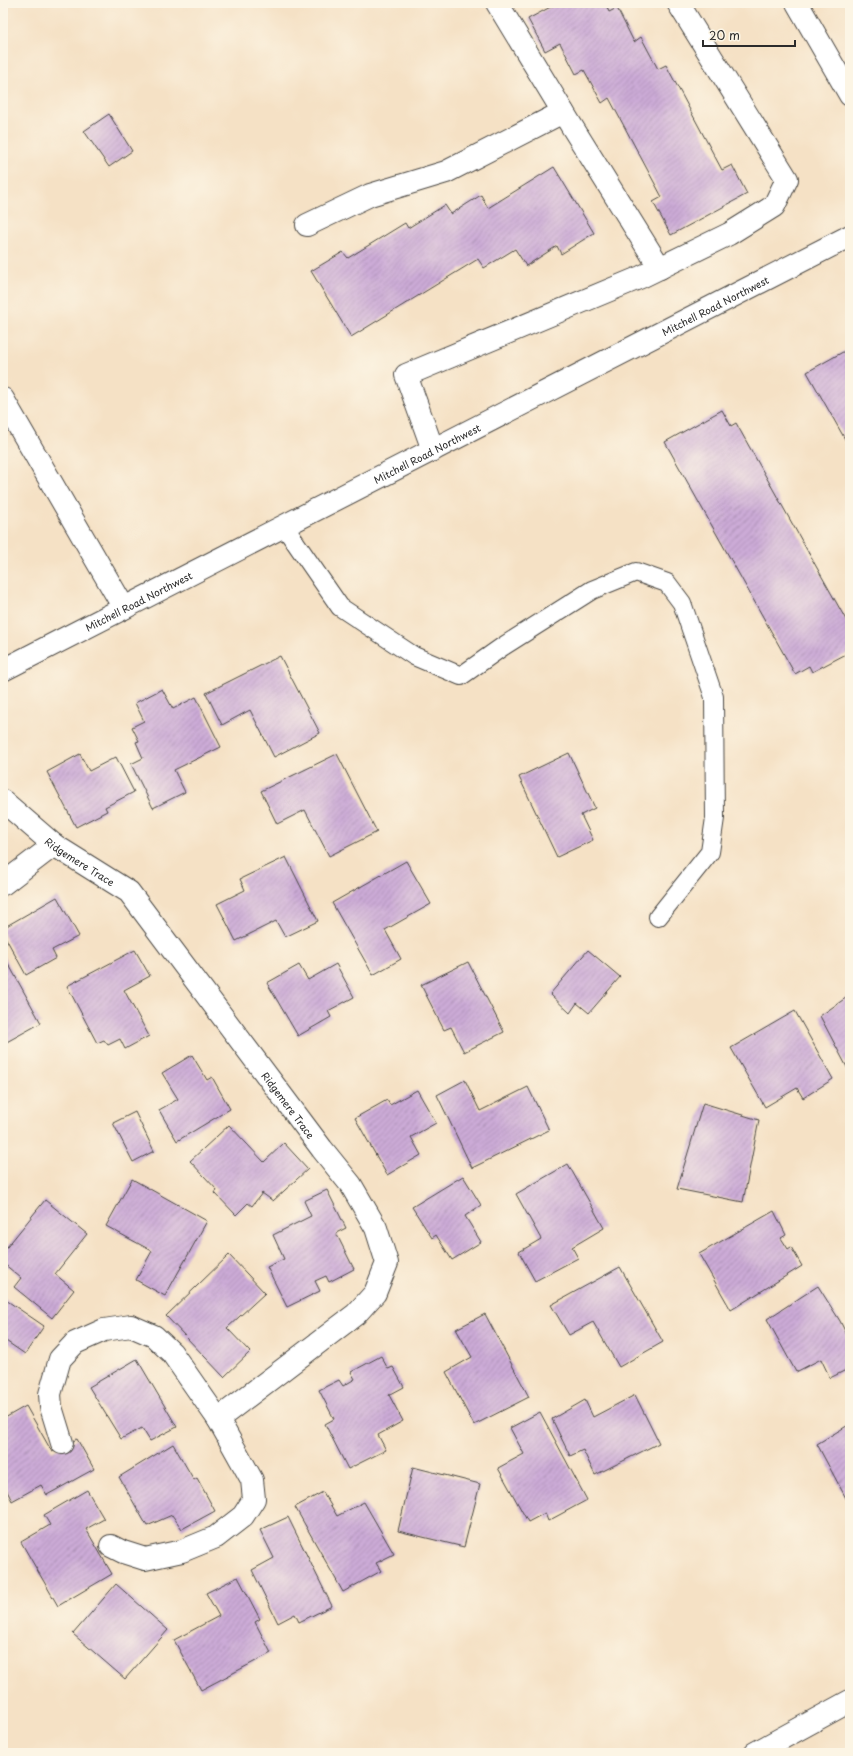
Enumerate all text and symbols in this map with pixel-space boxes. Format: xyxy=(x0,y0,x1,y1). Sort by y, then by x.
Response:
scale bar xyxy=(703,22,795,48)
text: 20 m xyxy=(709,26,740,44)
street label: Mitchell Road Northwest xyxy=(659,272,771,339)
street label: Mitchell Road Northwest xyxy=(371,419,483,487)
street label: Mitchell Road Northwest xyxy=(82,567,194,634)
street label: Ridgemere Trace xyxy=(42,833,118,889)
street label: Ridgemere Trace xyxy=(259,1068,319,1141)

